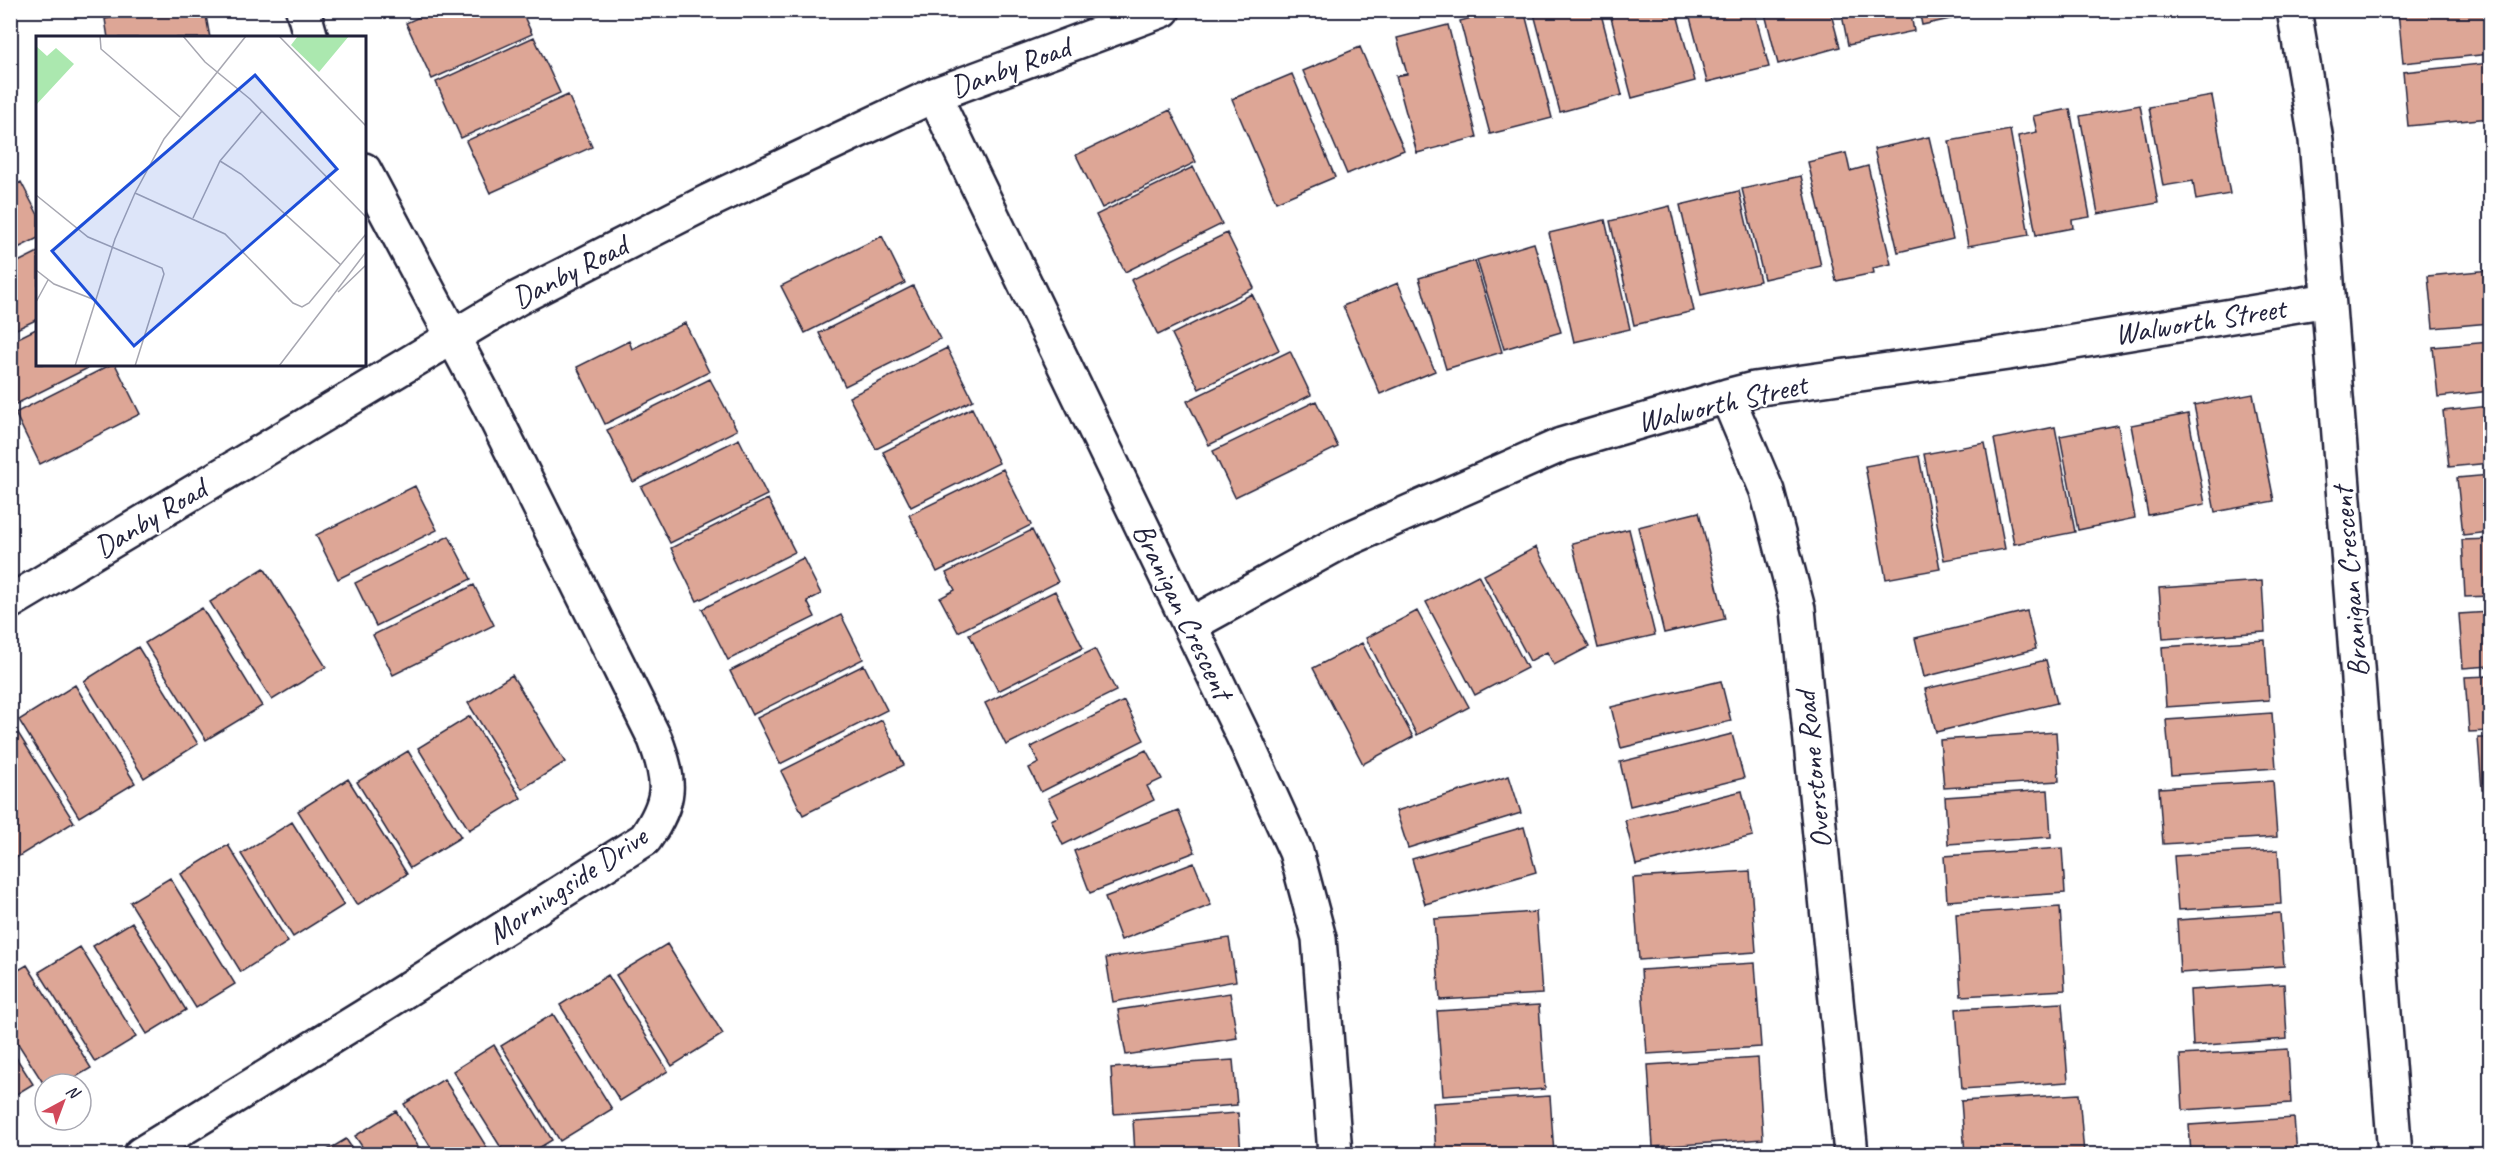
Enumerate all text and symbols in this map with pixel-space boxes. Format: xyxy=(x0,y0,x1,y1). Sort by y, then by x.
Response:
street label: Danby Road xyxy=(945,26,1079,106)
inset map xyxy=(36,36,366,366)
street label: Danby Road xyxy=(506,225,637,317)
street label: Walworth Street xyxy=(2112,288,2291,353)
street label: Walworth Street xyxy=(1634,364,1813,441)
street label: Danby Road xyxy=(87,468,217,566)
street label: Branigan Crescent xyxy=(2322,481,2377,679)
street label: Branigan Crescent xyxy=(1124,517,1244,709)
street label: Overstone Road xyxy=(1785,685,1840,850)
street label: Morningside Drive xyxy=(480,816,656,952)
north arrow xyxy=(33,1072,93,1132)
text: N xyxy=(62,1081,85,1104)

